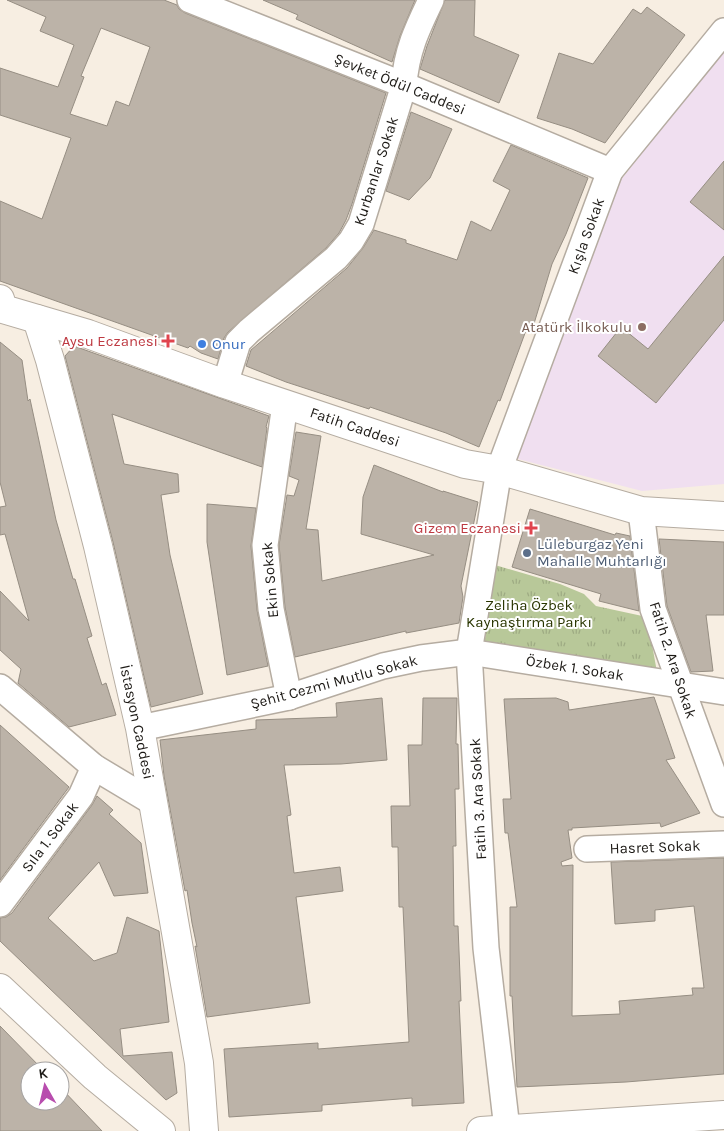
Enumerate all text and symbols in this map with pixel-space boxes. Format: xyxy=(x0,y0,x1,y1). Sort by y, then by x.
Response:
street label: Şevket Ödül Caddesi xyxy=(332,49,468,119)
street label: Kurbanlar Sokak xyxy=(350,114,402,228)
street label: Kışla Sokak xyxy=(564,195,608,277)
place label: Atatürk İlkokulu xyxy=(521,318,632,336)
marker: Atatürk İlkokulu xyxy=(636,321,648,333)
place label: Aysu Eczanesi xyxy=(62,332,158,350)
marker: Aysu Eczanesi xyxy=(162,335,174,347)
place label: Onur xyxy=(212,335,246,353)
marker: Onur xyxy=(196,338,208,350)
street label: Fatih Caddesi xyxy=(308,403,402,451)
place label: Gizem Eczanesi xyxy=(414,519,521,537)
marker: Gizem Eczanesi xyxy=(525,522,537,534)
place label: Lüleburgaz Yeni Mahalle Muhtarlığı xyxy=(537,535,667,570)
street label: Ekin Sokak xyxy=(258,541,282,619)
marker: Lüleburgaz Yeni Mahalle Muhtarlığı xyxy=(521,547,533,559)
park label: Zeliha Özbek Kaynaştırma Parkı xyxy=(466,596,592,631)
street label: Fatih 2. Ara Sokak xyxy=(646,599,700,721)
street label: Şehit Cezmi Mutlu Sokak xyxy=(248,651,420,713)
street label: Özbek 1. Sokak xyxy=(525,651,625,685)
street label: İstasyon Caddesi xyxy=(116,663,158,781)
street label: Fatih 3. Ara Sokak xyxy=(466,738,490,860)
street label: Sıla 1. Sokak xyxy=(18,798,82,876)
street label: Hasret Sokak xyxy=(609,836,701,858)
north arrow xyxy=(20,1061,70,1111)
text: K xyxy=(38,1064,50,1083)

